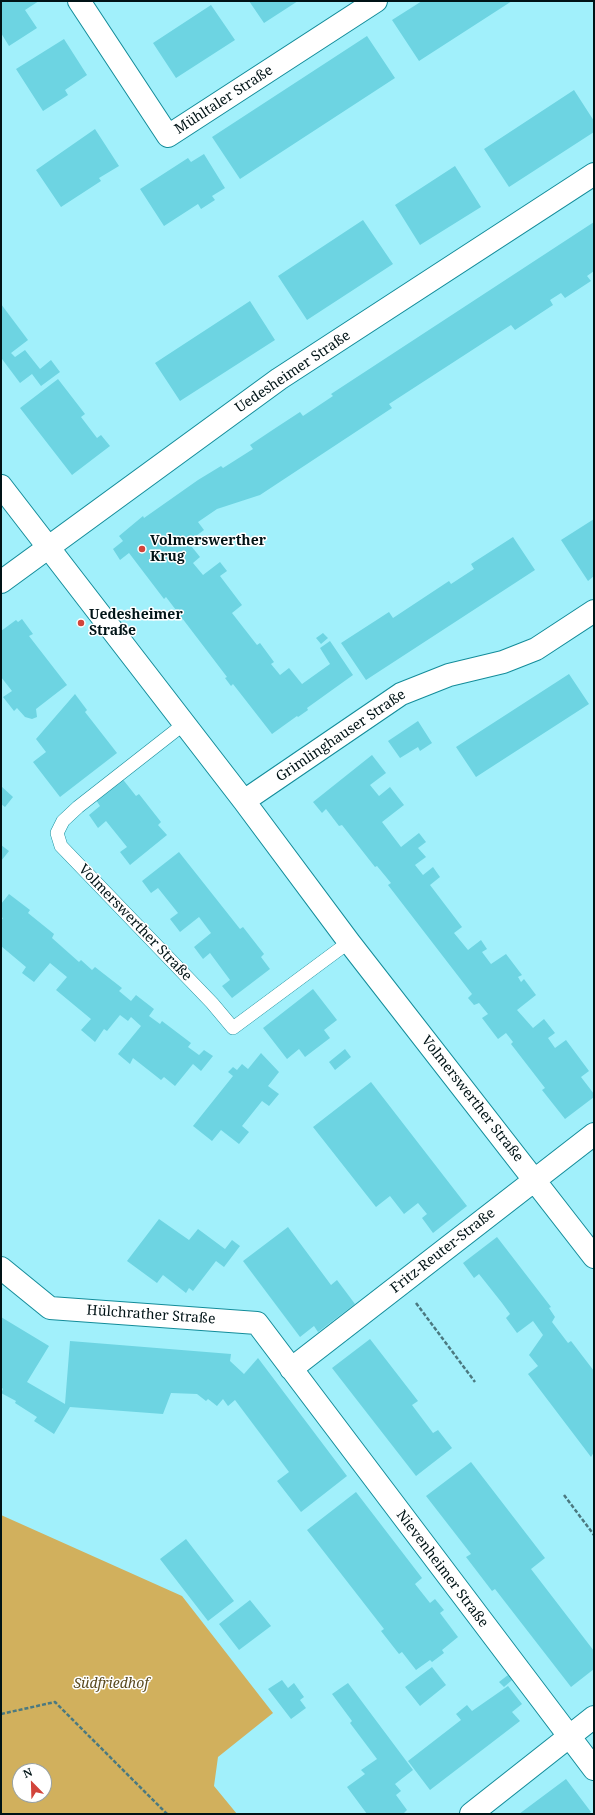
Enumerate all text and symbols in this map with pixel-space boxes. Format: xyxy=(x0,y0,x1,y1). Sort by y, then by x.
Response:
street label: Mühltaler Straße xyxy=(172,62,276,138)
street label: Uedesheimer Straße xyxy=(232,327,354,417)
place label: Volmerswerther Krug xyxy=(150,533,266,566)
marker: Volmerswerther Krug xyxy=(137,544,147,554)
place label: Uedesheimer Straße xyxy=(89,607,183,640)
marker: Uedesheimer Straße xyxy=(76,618,86,628)
street label: Grimlinghauser Straße xyxy=(273,686,409,786)
street label: Volmerswerther Straße xyxy=(75,861,195,985)
street label: Volmerswerther Straße xyxy=(417,1033,527,1165)
street label: Fritz-Reuter-Straße xyxy=(387,1205,499,1297)
street label: Hülchrather Straße xyxy=(86,1302,216,1328)
street label: Nievenheimer Straße xyxy=(392,1507,492,1631)
park label: Südfriedhof xyxy=(73,1676,149,1692)
north arrow xyxy=(12,1763,52,1803)
text: N xyxy=(21,1764,34,1781)

